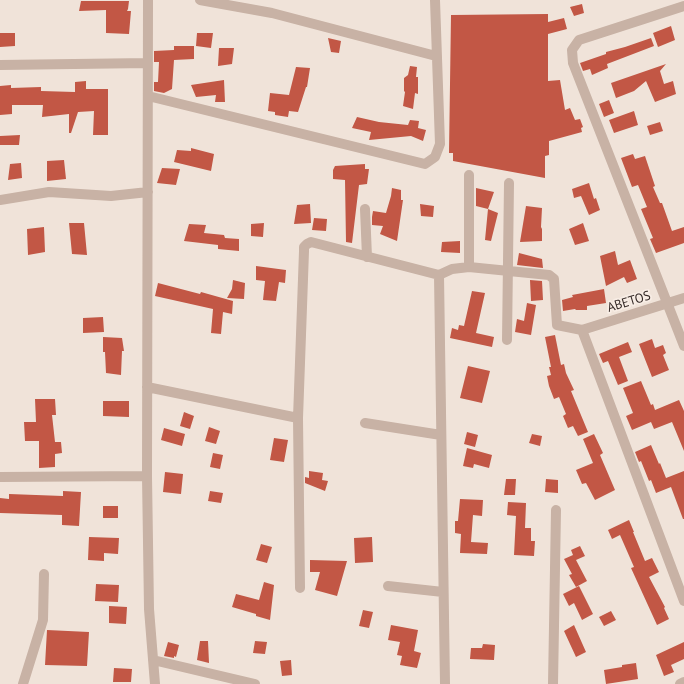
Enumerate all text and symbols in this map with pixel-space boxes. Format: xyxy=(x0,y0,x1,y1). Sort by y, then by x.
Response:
street label: ABETOS xyxy=(605,288,653,316)

